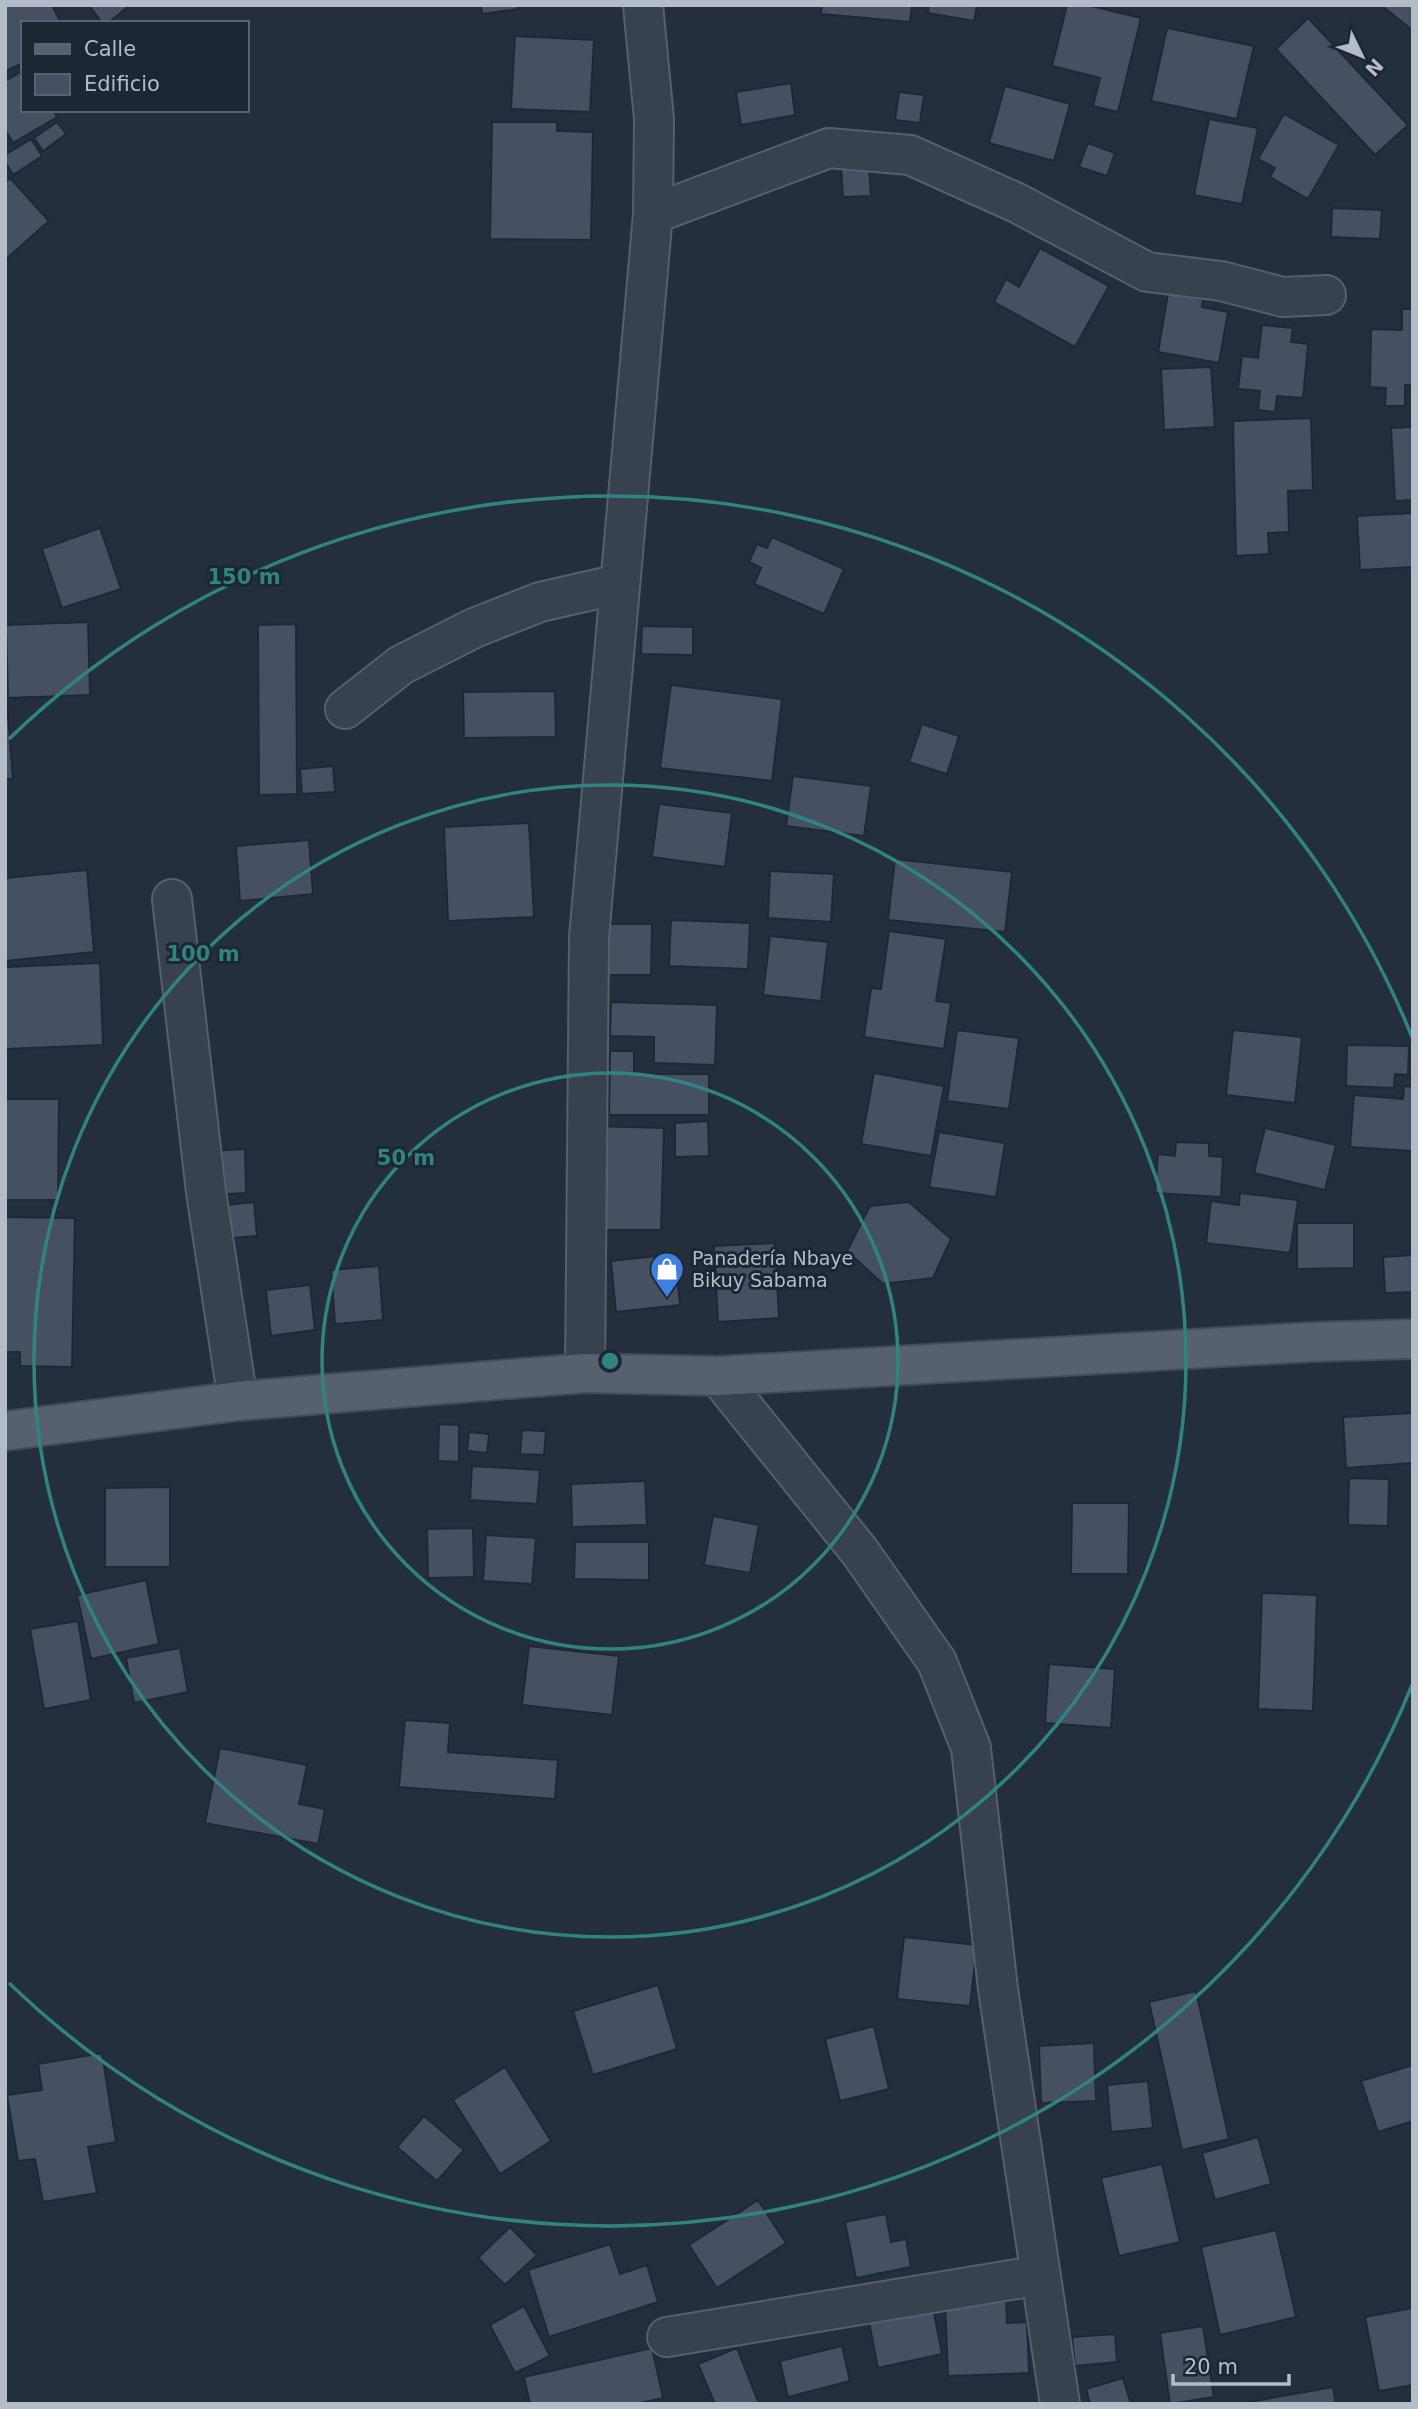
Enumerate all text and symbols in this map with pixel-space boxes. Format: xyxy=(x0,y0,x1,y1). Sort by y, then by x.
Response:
legend xyxy=(21,21,248,112)
north arrow xyxy=(1327,21,1397,91)
text: Calle xyxy=(84,37,136,61)
text: N xyxy=(1361,54,1388,81)
text: Edificio xyxy=(84,72,160,96)
text: 150 m xyxy=(207,565,281,589)
text: 100 m xyxy=(166,942,240,966)
text: 50 m xyxy=(377,1146,435,1170)
place label: Panadería Nbaye Bikuy Sabama xyxy=(692,1247,853,1291)
shop icon: Panadería Nbaye Bikuy Sabama xyxy=(648,1250,686,1299)
centre of rings xyxy=(598,1349,622,1373)
scale bar xyxy=(1173,2342,1288,2386)
text: 20 m xyxy=(1184,2355,1238,2379)

